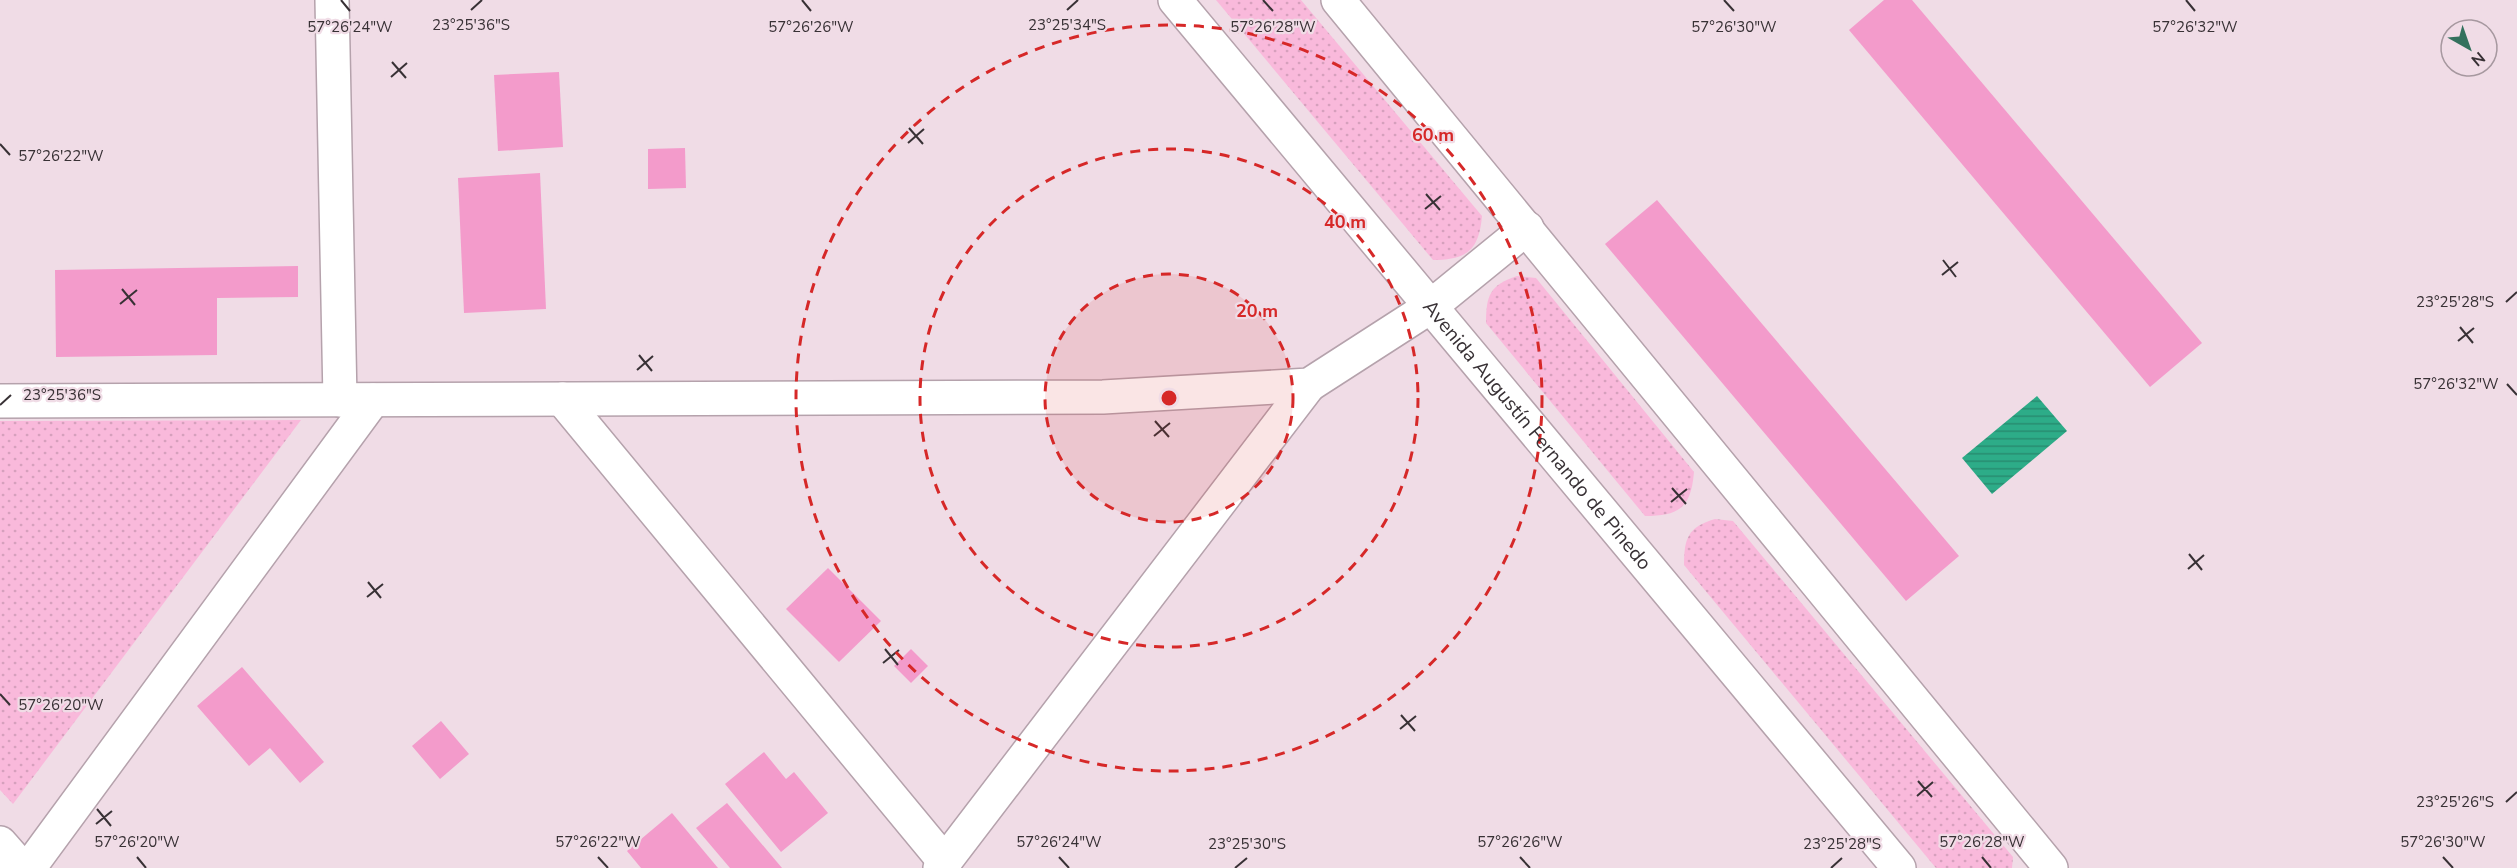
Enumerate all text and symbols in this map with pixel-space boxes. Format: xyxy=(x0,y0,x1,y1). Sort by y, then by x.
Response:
text: 23°25'36"S xyxy=(432,15,510,35)
text: 23°25'34"S xyxy=(1028,15,1106,35)
text: 57°26'24"W xyxy=(307,17,393,37)
text: 57°26'26"W xyxy=(768,17,854,37)
text: 57°26'28"W xyxy=(1230,17,1316,37)
text: 57°26'30"W xyxy=(1691,17,1777,37)
text: 57°26'32"W xyxy=(2152,17,2238,37)
north arrow xyxy=(2439,18,2499,78)
text: N xyxy=(2466,46,2490,71)
text: 60 m xyxy=(1412,123,1454,147)
text: 57°26'22"W xyxy=(18,146,104,166)
text: 40 m xyxy=(1324,210,1366,234)
text: 23°25'28"S xyxy=(2416,292,2494,312)
street label: Avenida Augustín Fernando de Pinedo xyxy=(1417,294,1658,575)
text: 20 m xyxy=(1236,299,1278,323)
text: 57°26'32"W xyxy=(2413,374,2499,394)
text: 23°25'36"S xyxy=(23,385,101,405)
centre of rings xyxy=(1159,388,1179,408)
text: 57°26'20"W xyxy=(18,695,104,715)
text: 23°25'26"S xyxy=(2416,792,2494,812)
text: 57°26'20"W xyxy=(94,832,180,852)
text: 57°26'22"W xyxy=(555,832,641,852)
text: 57°26'24"W xyxy=(1016,832,1102,852)
text: 57°26'26"W xyxy=(1477,832,1563,852)
text: 57°26'28"W xyxy=(1939,832,2025,852)
text: 57°26'30"W xyxy=(2400,832,2486,852)
text: 23°25'30"S xyxy=(1208,834,1286,854)
text: 23°25'28"S xyxy=(1803,834,1881,854)

